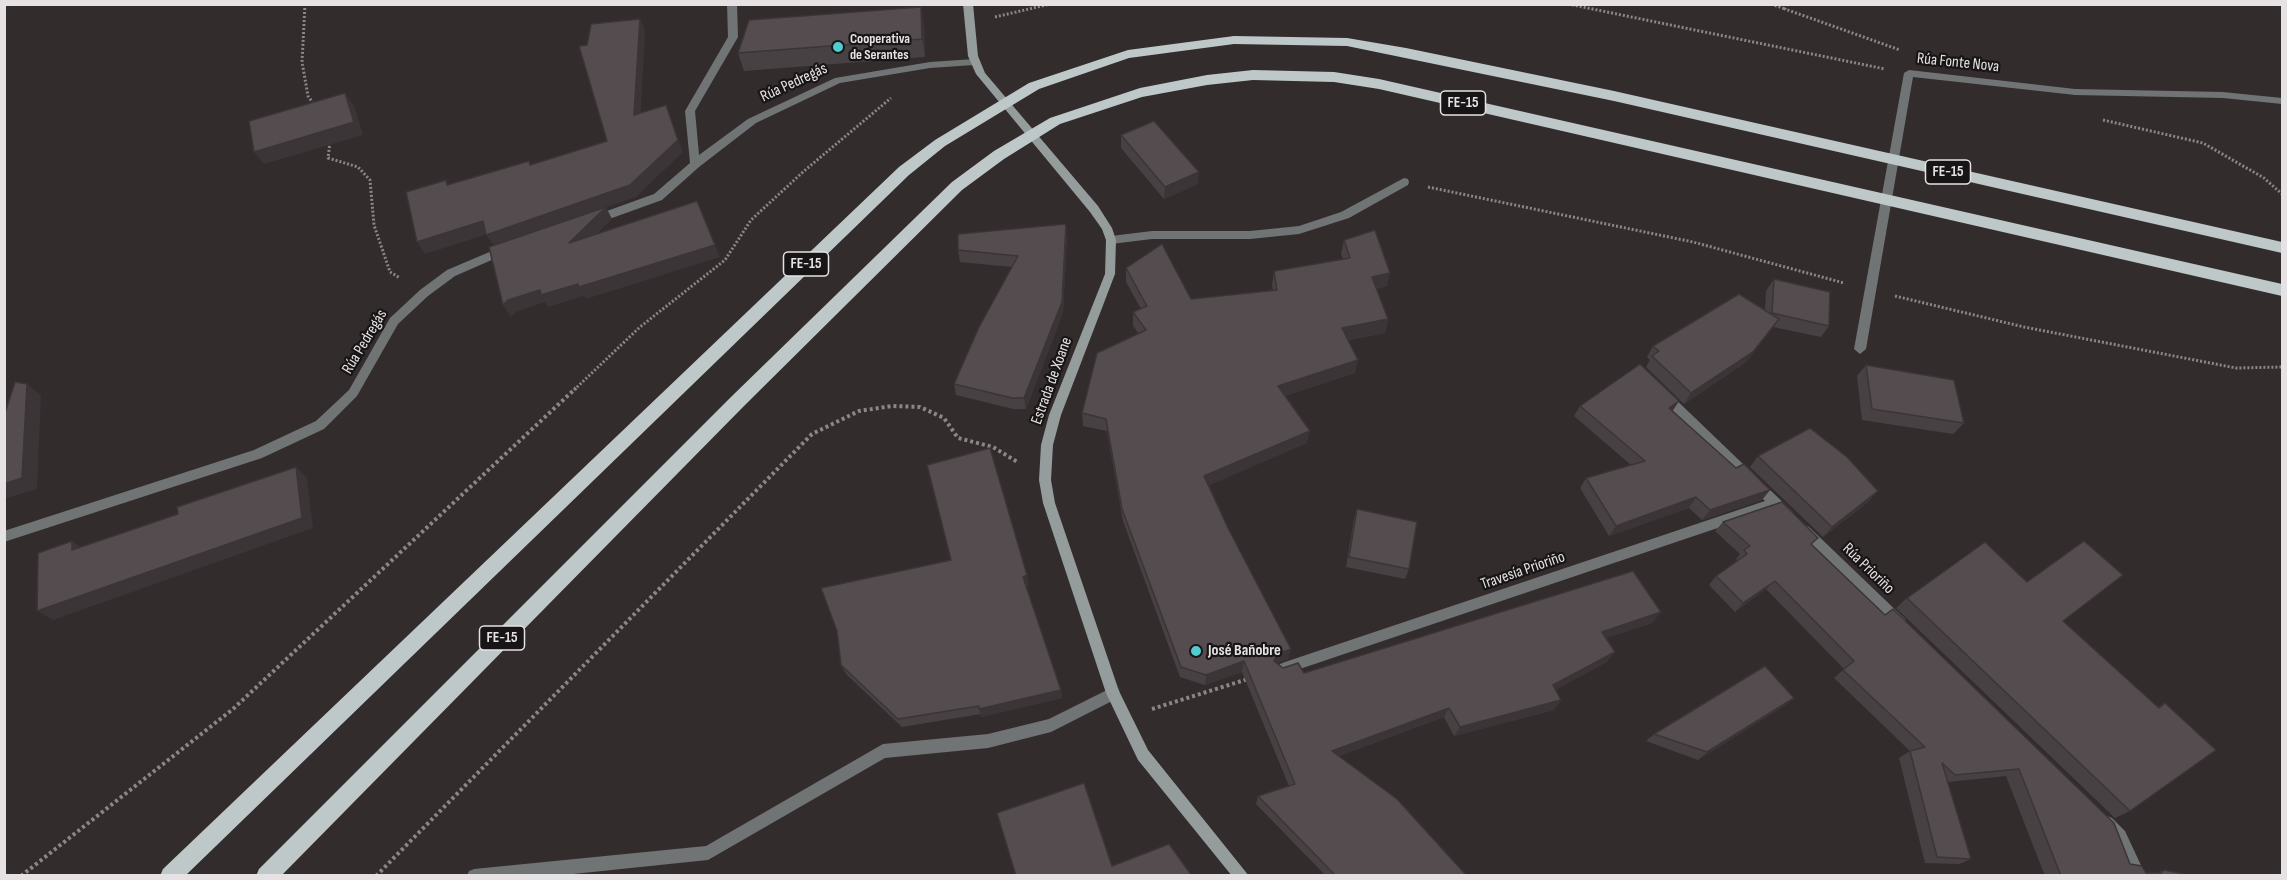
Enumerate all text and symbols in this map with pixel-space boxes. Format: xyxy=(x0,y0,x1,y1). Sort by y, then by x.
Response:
place label: Cooperativa de Serantes xyxy=(850,31,910,63)
marker: Cooperativa de Serantes xyxy=(831,40,845,54)
street label: Rúa Fonte Nova xyxy=(1916,49,2000,77)
street label: Rúa Pedregás xyxy=(758,59,830,107)
road number: FE-15 xyxy=(1440,91,1486,115)
road number: FE-15 xyxy=(1926,160,1970,184)
road number: FE-15 xyxy=(784,252,828,276)
street label: Rúa Pedregás xyxy=(338,306,392,378)
street label: Estrada de Xoane xyxy=(1027,335,1077,427)
street label: Rúa Prioriño xyxy=(1838,540,1898,598)
street label: Travesía Prioriño xyxy=(1478,548,1568,594)
road number: FE-15 xyxy=(480,626,524,650)
place label: José Bañobre xyxy=(1208,641,1281,661)
marker: José Bañobre xyxy=(1189,644,1203,658)

